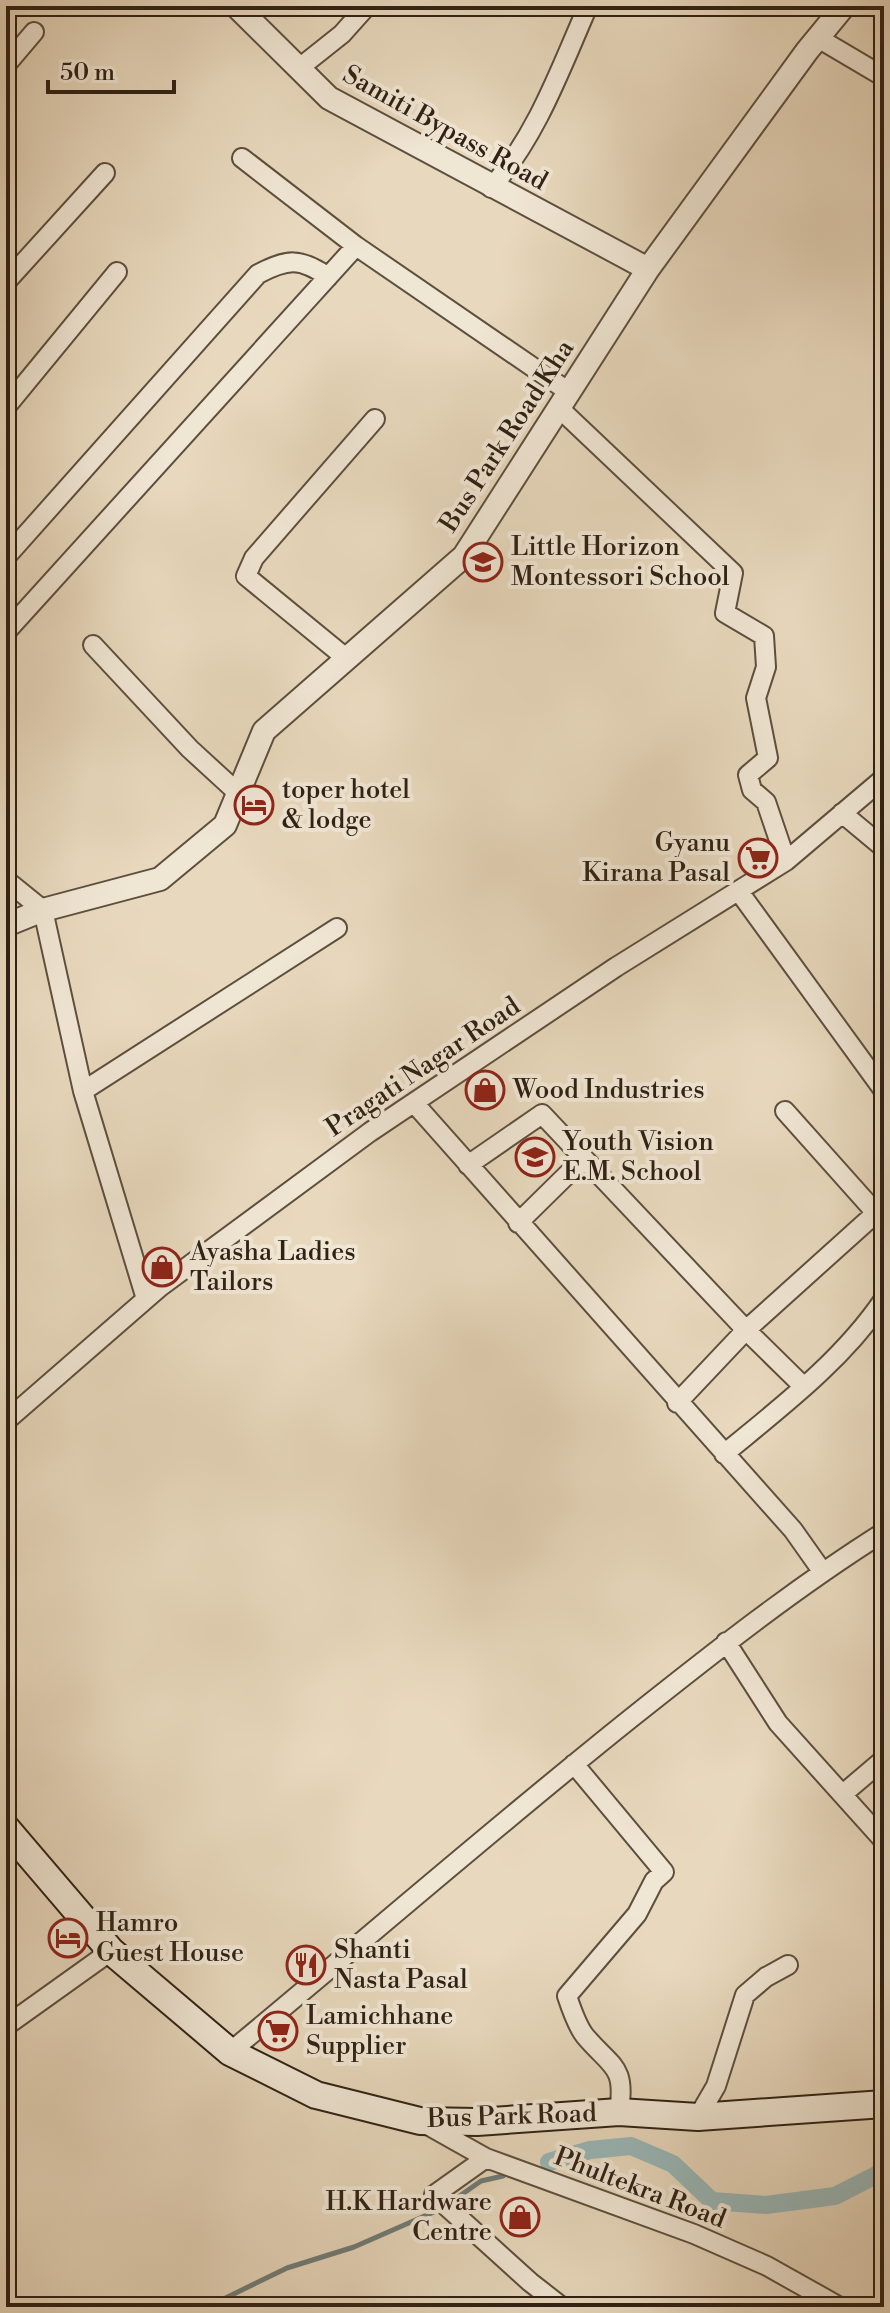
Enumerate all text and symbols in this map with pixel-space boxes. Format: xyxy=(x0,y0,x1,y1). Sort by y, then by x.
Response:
scale bar xyxy=(48,44,174,94)
text: 50 m xyxy=(60,58,115,88)
street label: Samiti Bypass Road xyxy=(337,58,553,198)
street label: Bus Park Road Kha xyxy=(432,333,581,539)
place label: Little Horizon Montessori School xyxy=(511,531,730,593)
school or university icon: Little Horizon Montessori School xyxy=(462,541,504,583)
place label: toper hotel & lodge xyxy=(282,774,410,836)
hotel icon: toper hotel & lodge xyxy=(233,784,275,826)
place label: Gyanu Kirana Pasal xyxy=(582,827,730,889)
supermarket icon: Gyanu Kirana Pasal xyxy=(737,837,779,879)
street label: Pragati Nagar Road xyxy=(320,990,526,1144)
shop icon: Wood Industries xyxy=(464,1069,506,1111)
place label: Wood Industries xyxy=(512,1074,705,1106)
place label: Youth Vision E.M. School xyxy=(561,1126,714,1188)
school or university icon: Youth Vision E.M. School xyxy=(514,1136,556,1178)
place label: Ayasha Ladies Tailors xyxy=(189,1236,356,1298)
shop icon: Ayasha Ladies Tailors xyxy=(141,1246,183,1288)
place label: Hamro Guest House xyxy=(96,1907,244,1969)
hotel icon: Hamro Guest House xyxy=(47,1917,89,1959)
place label: Shanti Nasta Pasal xyxy=(334,1934,468,1996)
restaurant icon: Shanti Nasta Pasal xyxy=(285,1944,327,1986)
place label: Lamichhane Supplier xyxy=(306,2000,453,2062)
supermarket icon: Lamichhane Supplier xyxy=(257,2010,299,2052)
street label: Bus Park Road xyxy=(426,2097,598,2135)
street label: Phultekra Road xyxy=(550,2141,731,2236)
place label: H.K Hardware Centre xyxy=(326,2186,492,2248)
shop icon: H.K Hardware Centre xyxy=(499,2196,541,2238)

